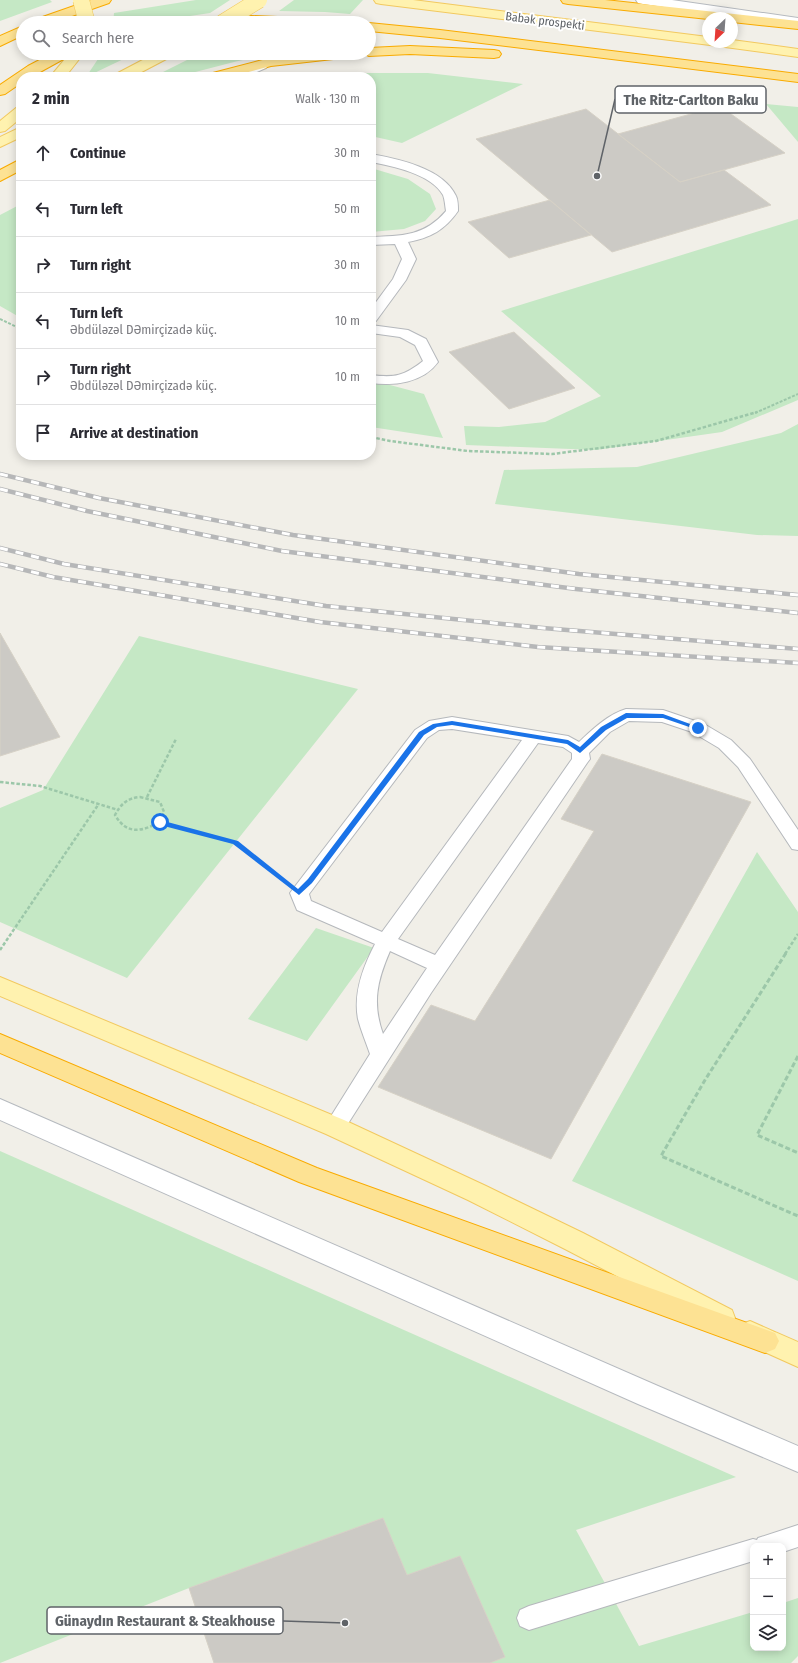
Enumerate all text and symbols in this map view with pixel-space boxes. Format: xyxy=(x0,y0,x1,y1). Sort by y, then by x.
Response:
street label: Babək prospekti xyxy=(505,9,585,33)
north arrow xyxy=(702,12,738,48)
search box xyxy=(16,16,376,60)
icon: search xyxy=(30,27,52,49)
text: Search here xyxy=(62,29,134,47)
callout: The Ritz-Carlton Baku xyxy=(615,86,766,113)
text: 2 min xyxy=(32,88,70,109)
text: Walk · 130 m xyxy=(295,91,360,106)
text: The Ritz-Carlton Baku xyxy=(624,91,758,109)
icon: ahead xyxy=(32,142,54,164)
text: Continue xyxy=(70,144,126,162)
text: 30 m xyxy=(334,145,360,160)
icon: left xyxy=(32,198,54,220)
text: Turn left xyxy=(70,200,123,218)
text: 50 m xyxy=(334,201,360,216)
icon: right xyxy=(32,254,54,276)
text: Turn right xyxy=(70,256,131,274)
text: 30 m xyxy=(334,257,360,272)
text: Turn left xyxy=(70,304,123,322)
icon: left xyxy=(32,310,54,332)
text: 10 m xyxy=(335,313,360,328)
text: Əbdüləzəl DƏmirçizadə küç. xyxy=(70,322,217,337)
text: Turn right xyxy=(70,360,131,378)
icon: right xyxy=(32,366,54,388)
text: 10 m xyxy=(335,369,360,384)
text: Əbdüləzəl DƏmirçizadə küç. xyxy=(70,378,217,393)
icon: arrive xyxy=(32,422,54,444)
text: Arrive at destination xyxy=(70,424,198,442)
route end xyxy=(689,719,707,737)
route start xyxy=(151,813,169,831)
map controls xyxy=(750,1543,786,1651)
button: + xyxy=(750,1543,786,1579)
button: − xyxy=(750,1579,786,1615)
callout: Günaydın Restaurant & Steakhouse xyxy=(47,1607,283,1634)
text: Günaydın Restaurant & Steakhouse xyxy=(55,1612,275,1630)
button: layers xyxy=(750,1615,786,1651)

